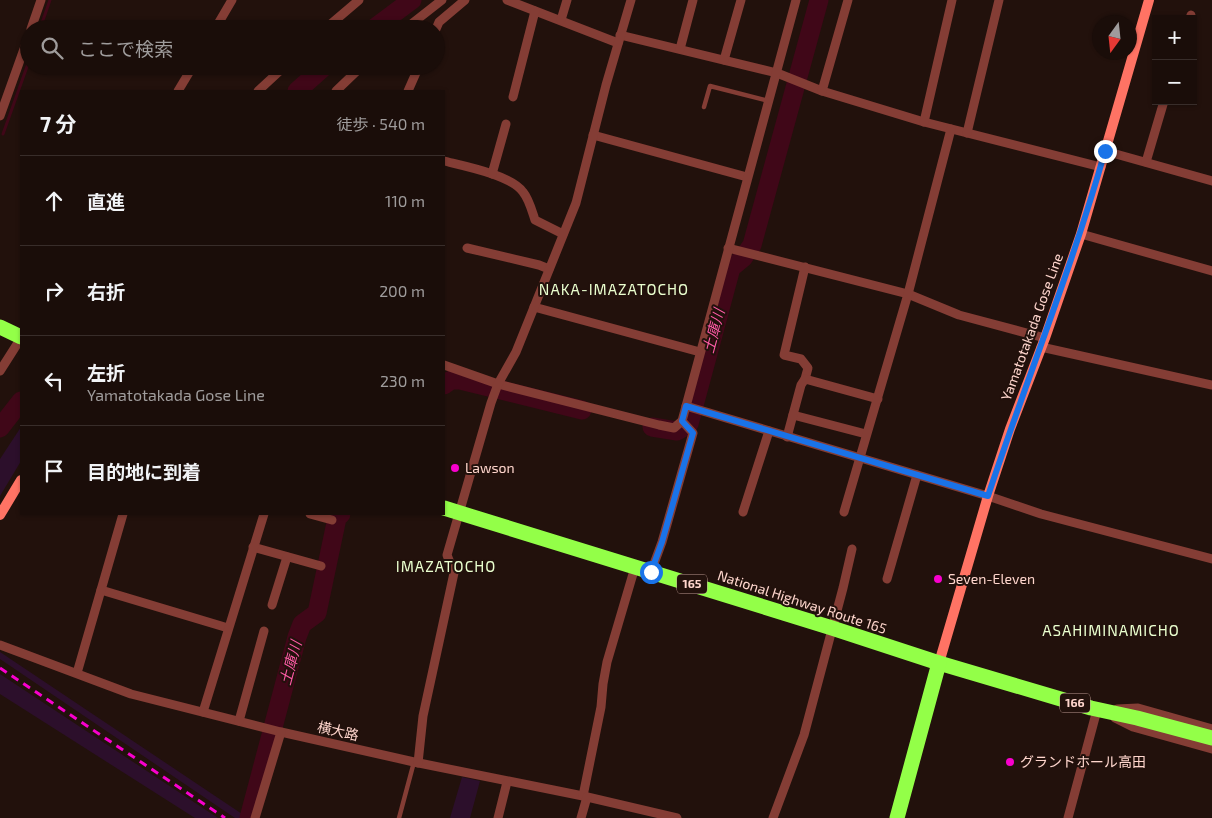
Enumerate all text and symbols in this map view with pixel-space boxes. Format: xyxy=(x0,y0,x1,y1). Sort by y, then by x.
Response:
north arrow xyxy=(1092,15,1137,60)
map controls xyxy=(1152,15,1197,105)
button: + xyxy=(1152,15,1197,60)
search box xyxy=(20,20,445,75)
icon: search xyxy=(38,34,66,62)
text: ここで検索 xyxy=(78,37,173,60)
button: − xyxy=(1152,60,1197,105)
text: 7 分 xyxy=(40,111,77,136)
text: 徒歩 · 540 m xyxy=(336,114,425,133)
route end xyxy=(1094,140,1117,163)
icon: ahead xyxy=(40,187,68,215)
text: 直進 xyxy=(87,190,125,213)
text: 110 m xyxy=(385,191,425,210)
street label: Yamatotakada Gose Line xyxy=(997,251,1066,403)
icon: right xyxy=(40,277,68,305)
text: 右折 xyxy=(87,280,125,303)
district label: NAKA-IMAZATOCHO xyxy=(539,280,689,298)
text: 200 m xyxy=(379,281,425,300)
water label: 土庫川 xyxy=(699,305,728,355)
text: 左折 xyxy=(87,361,125,384)
icon: left xyxy=(40,367,68,395)
text: 230 m xyxy=(380,371,425,390)
text: Yamatotakada Gose Line xyxy=(87,385,265,404)
icon: arrive xyxy=(40,457,68,485)
place label: Lawson xyxy=(465,459,515,476)
text: 目的地に到着 xyxy=(87,460,201,483)
marker: Lawson xyxy=(449,462,461,474)
district label: IMAZATOCHO xyxy=(396,557,496,575)
route start xyxy=(640,561,663,584)
street label: National Highway Route 165 xyxy=(715,566,889,637)
place label: Seven-Eleven xyxy=(948,570,1035,587)
marker: Seven-Eleven xyxy=(932,573,944,585)
road number: 165 xyxy=(677,574,707,594)
district label: ASAHIMINAMICHO xyxy=(1042,621,1180,639)
water label: 土庫川 xyxy=(276,637,305,687)
road number: 166 xyxy=(1060,694,1090,712)
street label: 横大路 xyxy=(316,718,360,744)
place label: グランドホール高田 xyxy=(1020,753,1146,770)
marker: グランドホール高田 xyxy=(1004,756,1016,768)

